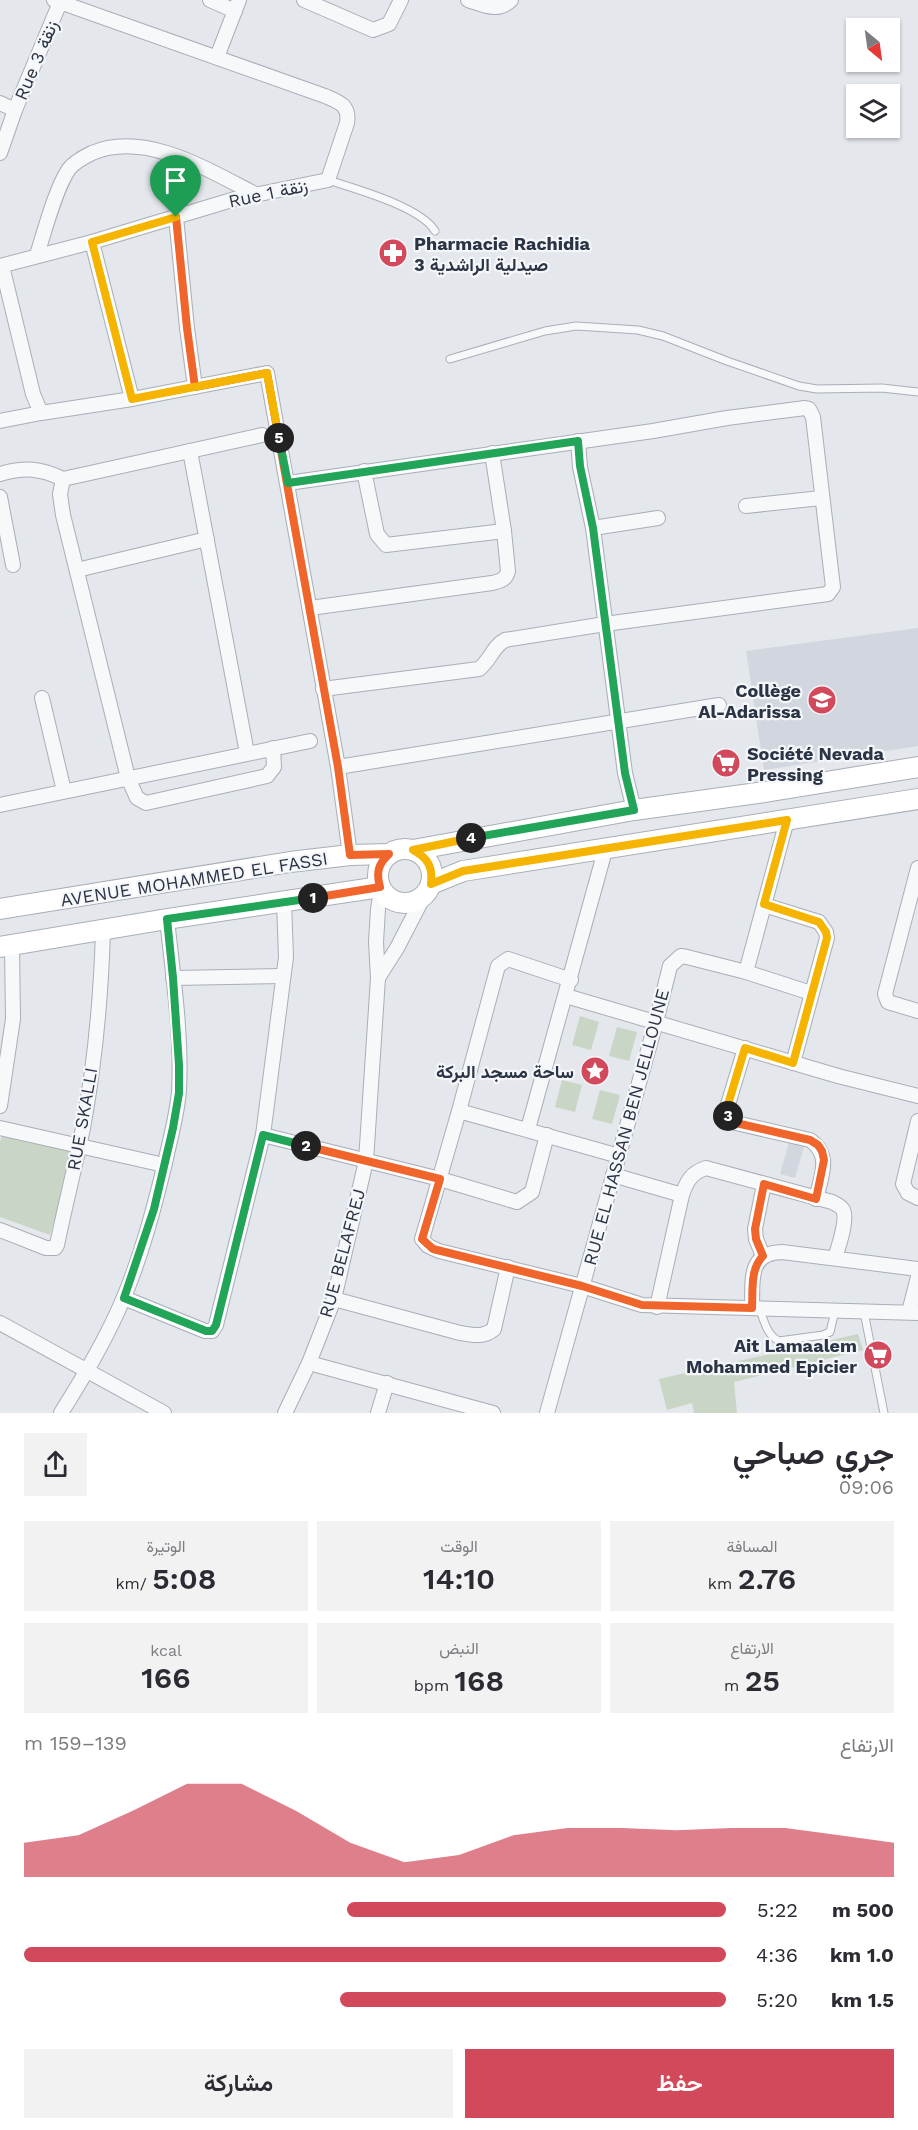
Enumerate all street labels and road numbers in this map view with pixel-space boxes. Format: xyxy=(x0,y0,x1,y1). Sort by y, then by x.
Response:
street label: Rue 3 زنقة xyxy=(10,17,63,103)
street label: Rue 1 زنقة xyxy=(226,174,310,213)
street label: AVENUE MOHAMMED EL FASSI xyxy=(59,847,329,911)
street label: RUE EL HASSAN BEN JELLOUNE xyxy=(579,987,673,1267)
street label: RUE SKALLI xyxy=(63,1066,101,1172)
street label: RUE BELAFREJ xyxy=(315,1186,369,1320)

